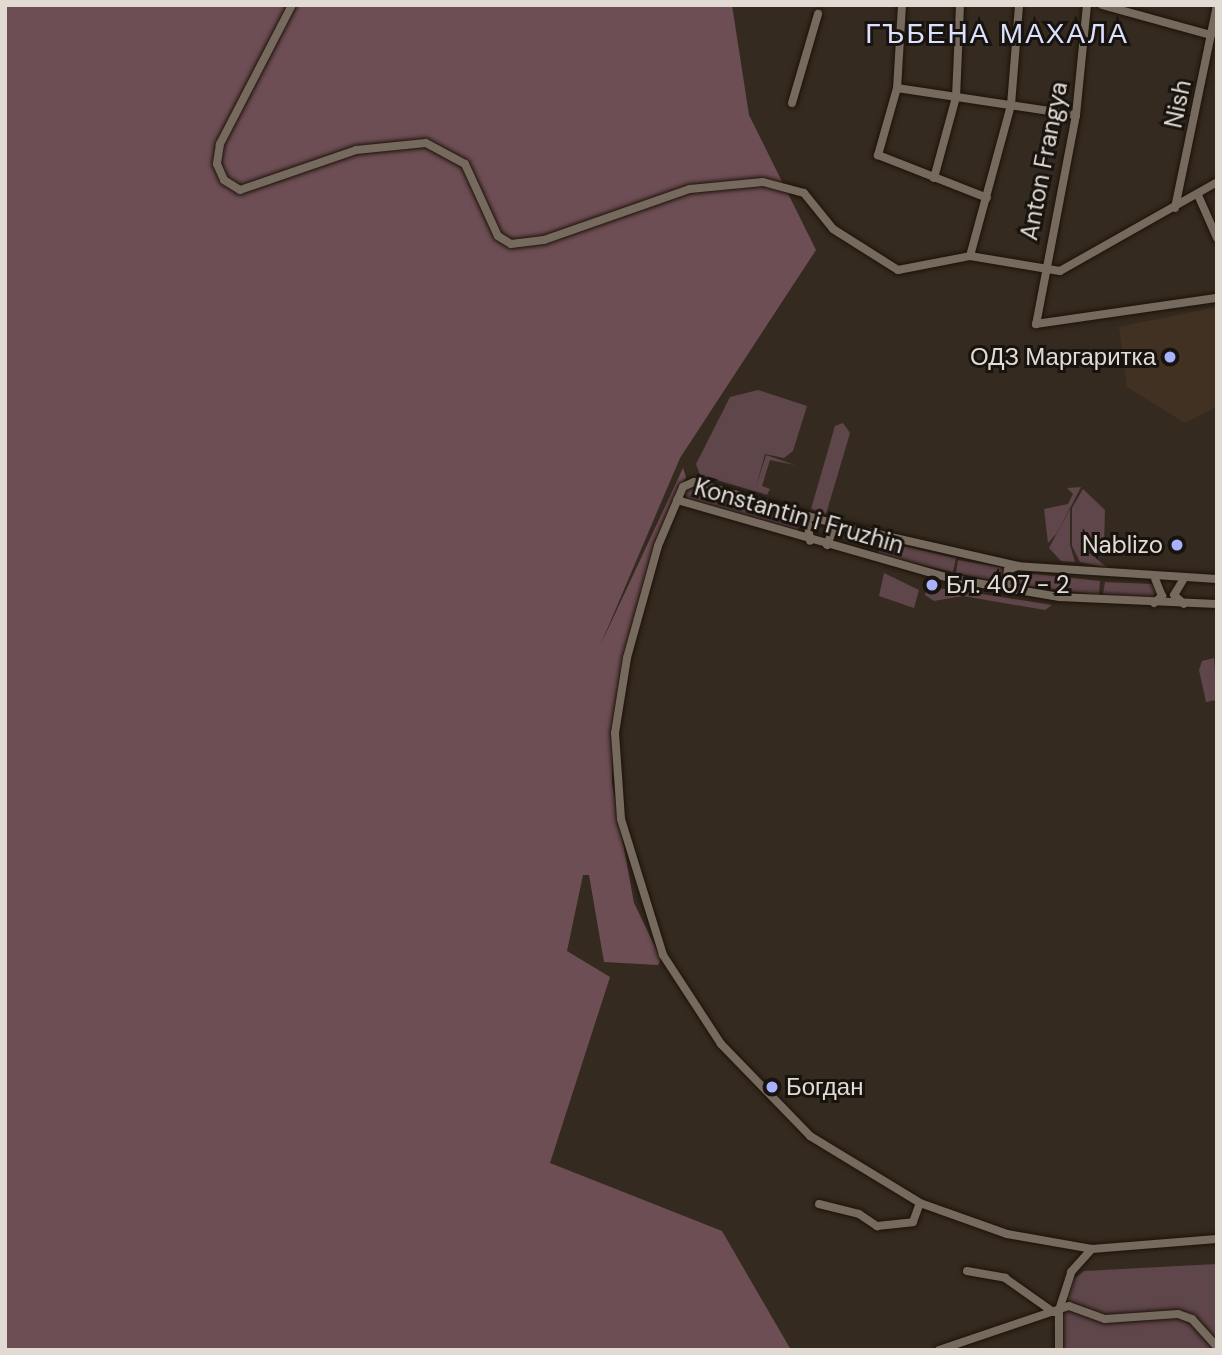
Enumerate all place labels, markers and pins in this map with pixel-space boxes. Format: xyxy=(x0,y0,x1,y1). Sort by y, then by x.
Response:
place label: ОДЗ Маргаритка xyxy=(970,343,1156,371)
marker: ОДЗ Маргаритка xyxy=(1162,349,1178,365)
place label: Nablizo xyxy=(1082,531,1163,559)
marker: Nablizo xyxy=(1169,537,1185,553)
place label: Бл. 407 - 2 xyxy=(946,571,1070,599)
marker: Бл. 407 - 2 xyxy=(924,577,940,593)
place label: Богдан xyxy=(786,1073,863,1101)
marker: Богдан xyxy=(764,1079,780,1095)

